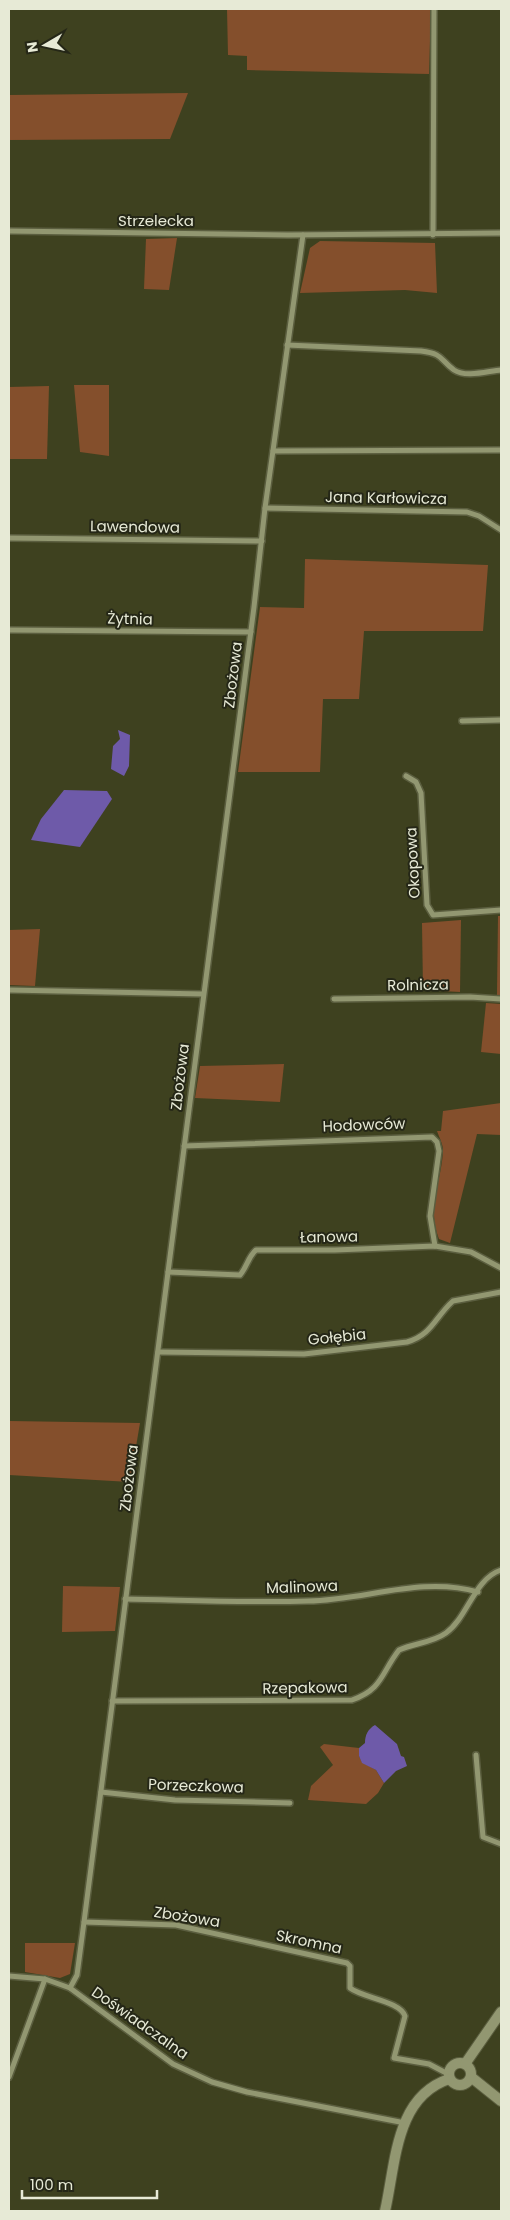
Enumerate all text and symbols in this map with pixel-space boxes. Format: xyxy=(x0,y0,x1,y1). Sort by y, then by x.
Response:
north arrow xyxy=(20,20,70,70)
text: N xyxy=(21,40,43,54)
street label: Strzelecka xyxy=(118,210,194,231)
street label: Jana Karłowicza xyxy=(325,486,447,509)
street label: Lawendowa xyxy=(90,515,180,538)
street label: Żytnia xyxy=(107,608,153,629)
street label: Zbożowa xyxy=(218,641,247,709)
street label: Okopowa xyxy=(400,827,425,899)
street label: Rolnicza xyxy=(387,973,449,996)
street label: Zbożowa xyxy=(165,1043,194,1111)
street label: Hodowców xyxy=(322,1113,407,1136)
street label: Łanowa xyxy=(300,1225,358,1248)
street label: Gołębia xyxy=(307,1323,367,1350)
street label: Zbożowa xyxy=(114,1444,143,1512)
street label: Malinowa xyxy=(266,1575,338,1598)
street label: Rzepakowa xyxy=(262,1676,348,1699)
street label: Porzeczkowa xyxy=(148,1773,244,1798)
street label: Zbożowa xyxy=(152,1901,222,1932)
street label: Skromna xyxy=(274,1924,344,1959)
street label: Doświadczalna xyxy=(88,1981,193,2064)
scale bar xyxy=(22,2168,158,2200)
text: 100 m xyxy=(30,2174,73,2195)

